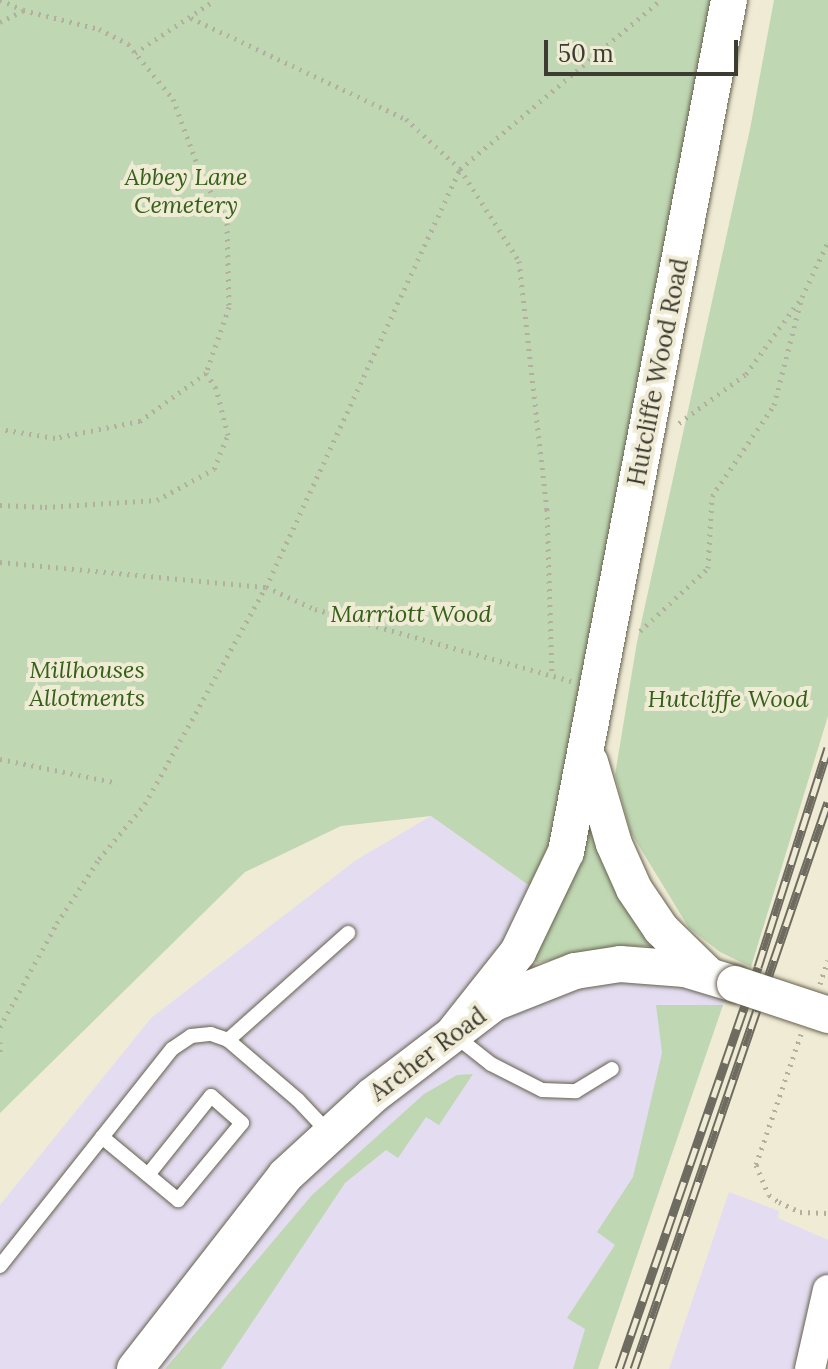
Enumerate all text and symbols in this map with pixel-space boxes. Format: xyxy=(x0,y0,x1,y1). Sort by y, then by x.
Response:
scale bar xyxy=(548,24,742,74)
text: 50 m xyxy=(558,38,614,69)
park label: Abbey Lane Cemetery xyxy=(125,163,247,219)
street label: Hutcliffe Wood Road xyxy=(622,256,694,488)
park label: Marriott Wood xyxy=(330,600,492,628)
park label: Millhouses Allotments xyxy=(29,656,145,712)
park label: Hutcliffe Wood xyxy=(648,685,808,713)
street label: Archer Road xyxy=(364,1001,492,1107)

